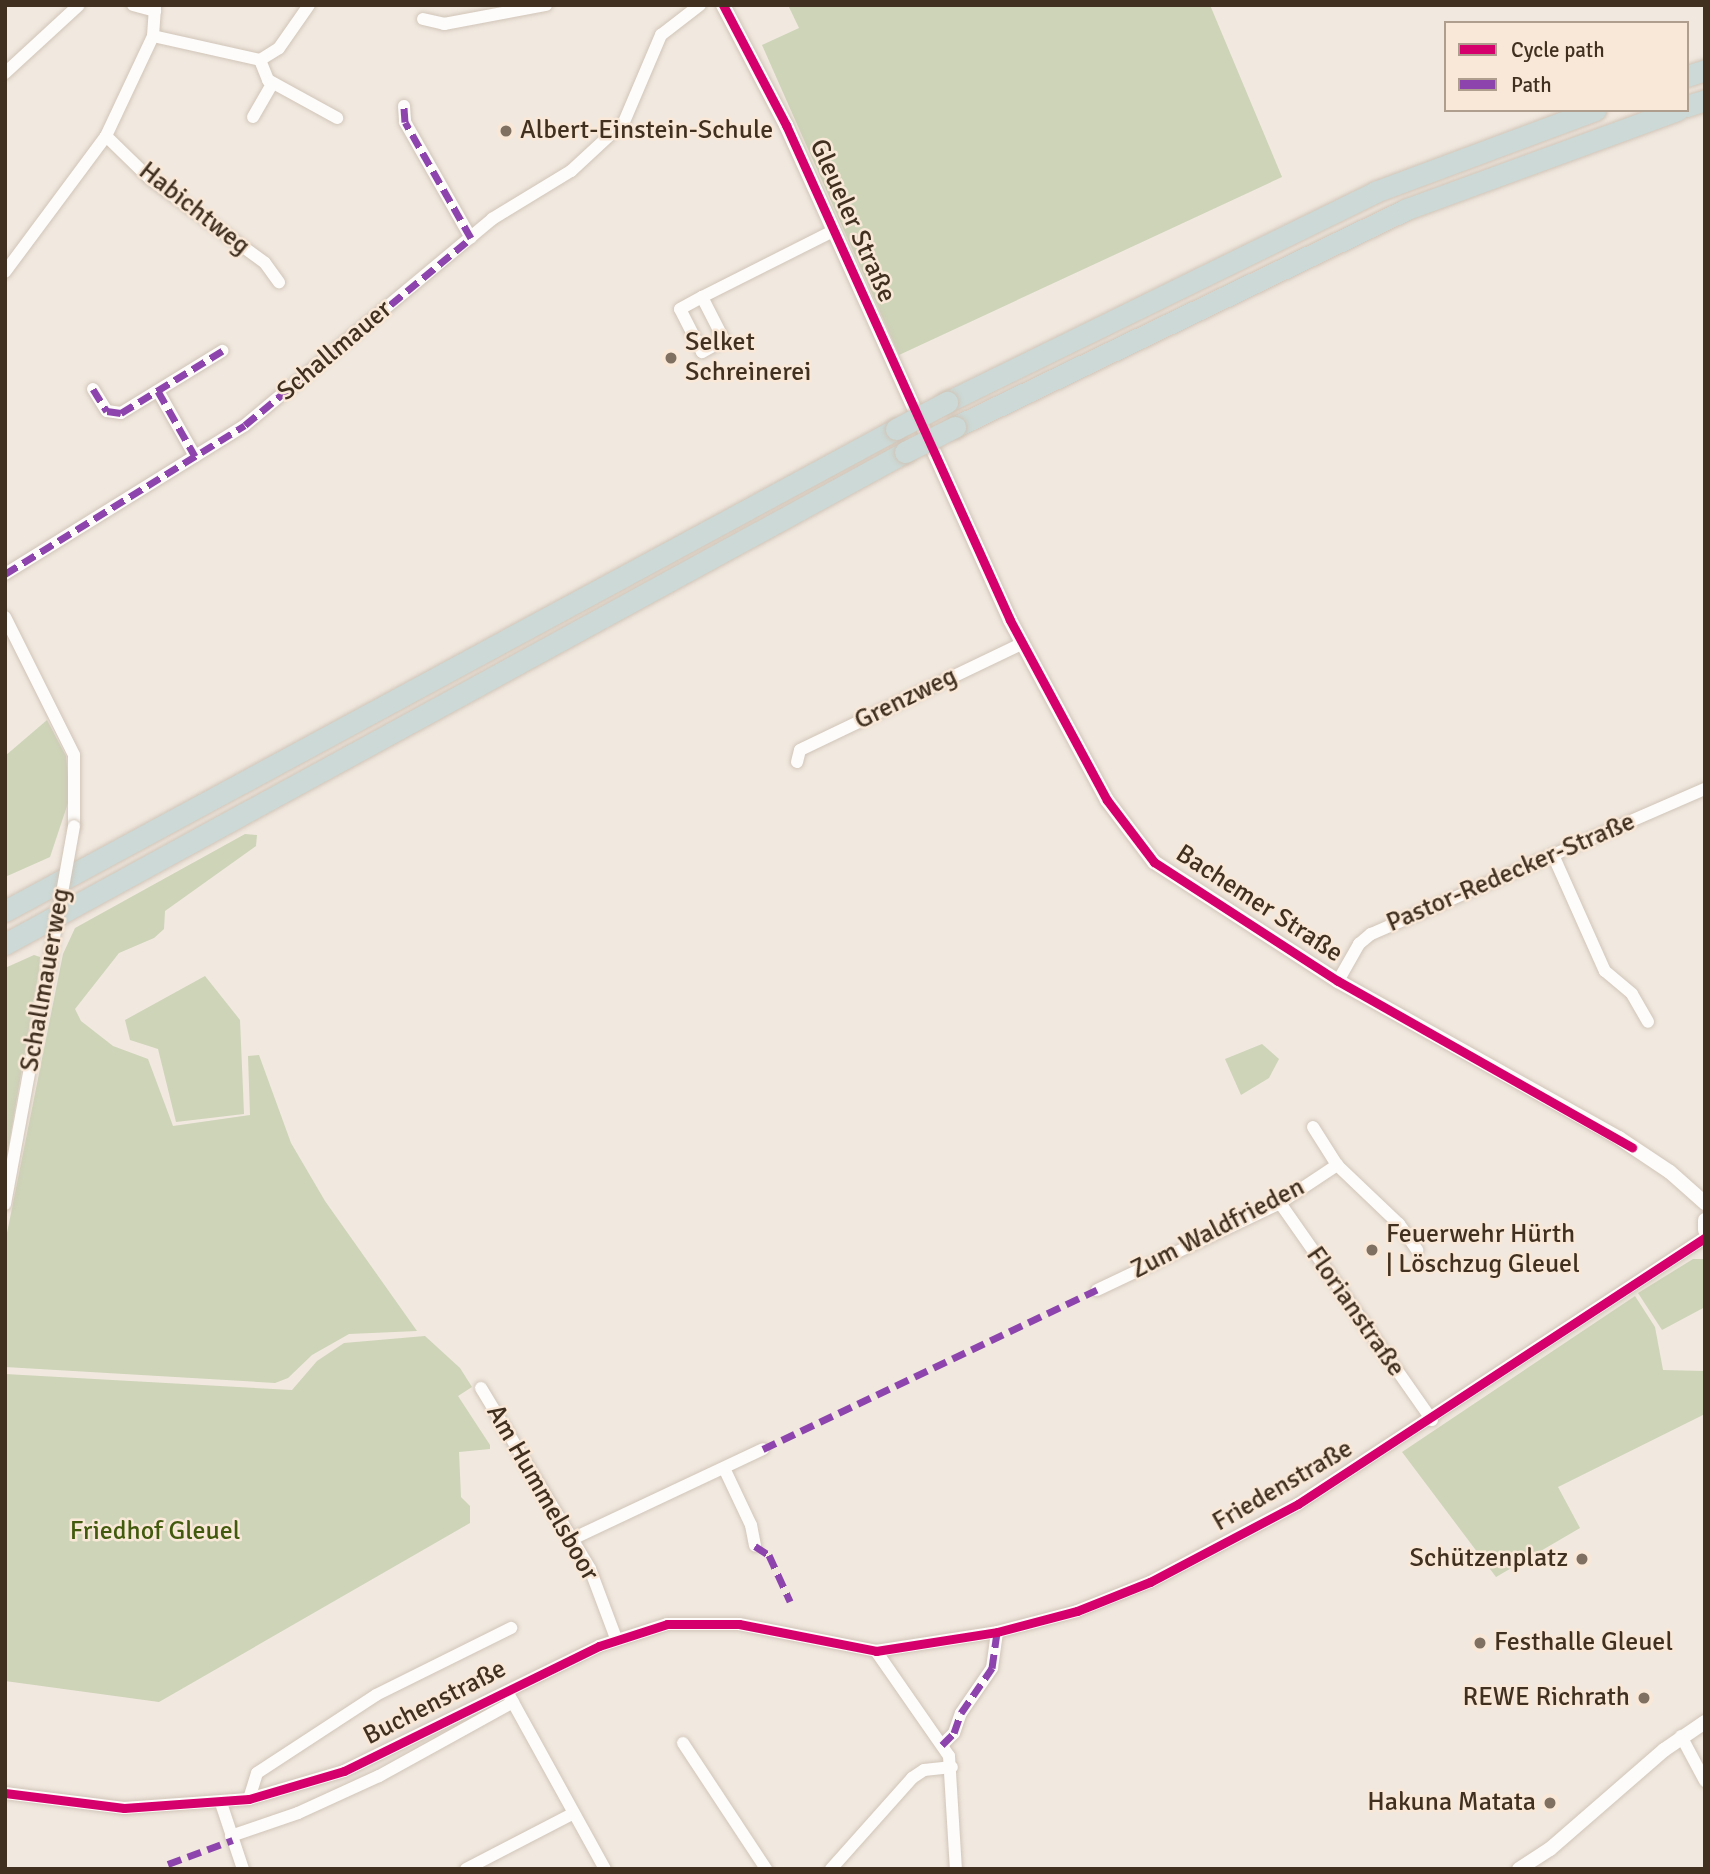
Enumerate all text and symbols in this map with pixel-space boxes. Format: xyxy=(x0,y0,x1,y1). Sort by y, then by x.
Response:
legend xyxy=(1444,21,1689,112)
text: Cycle path xyxy=(1511,37,1605,63)
text: Path xyxy=(1511,72,1552,98)
place label: Albert-Einstein-Schule xyxy=(520,115,773,147)
marker: Albert-Einstein-Schule xyxy=(498,123,514,139)
street label: Gleueler Straße xyxy=(802,135,902,307)
street label: Habichtweg xyxy=(132,156,256,262)
street label: Schallmauer xyxy=(271,294,399,408)
place label: Selket Schreinerei xyxy=(685,327,811,388)
marker: Selket Schreinerei xyxy=(663,350,679,366)
street label: Grenzweg xyxy=(850,661,962,737)
street label: Pastor-Redecker-Straße xyxy=(1382,807,1640,939)
street label: Bachemer Straße xyxy=(1170,838,1348,970)
street label: Schallmauerweg xyxy=(15,886,77,1074)
street label: Zum Waldfrieden xyxy=(1126,1172,1310,1286)
place label: Feuerwehr Hürth | Löschzug Gleuel xyxy=(1386,1219,1580,1280)
street label: Florianstraße xyxy=(1299,1241,1411,1383)
marker: Feuerwehr Hürth | Löschzug Gleuel xyxy=(1364,1242,1380,1258)
street label: Am Hummelsboor xyxy=(479,1400,605,1586)
street label: Friedenstraße xyxy=(1207,1433,1359,1539)
park label: Friedhof Gleuel xyxy=(70,1516,240,1548)
place label: Schützenplatz xyxy=(1410,1543,1568,1575)
marker: Schützenplatz xyxy=(1574,1551,1590,1567)
place label: Festhalle Gleuel xyxy=(1494,1627,1673,1659)
marker: Festhalle Gleuel xyxy=(1472,1635,1488,1651)
street label: Buchenstraße xyxy=(358,1654,512,1752)
place label: REWE Richrath xyxy=(1463,1682,1630,1714)
marker: REWE Richrath xyxy=(1636,1690,1652,1706)
place label: Hakuna Matata xyxy=(1367,1787,1536,1819)
marker: Hakuna Matata xyxy=(1542,1795,1558,1811)

